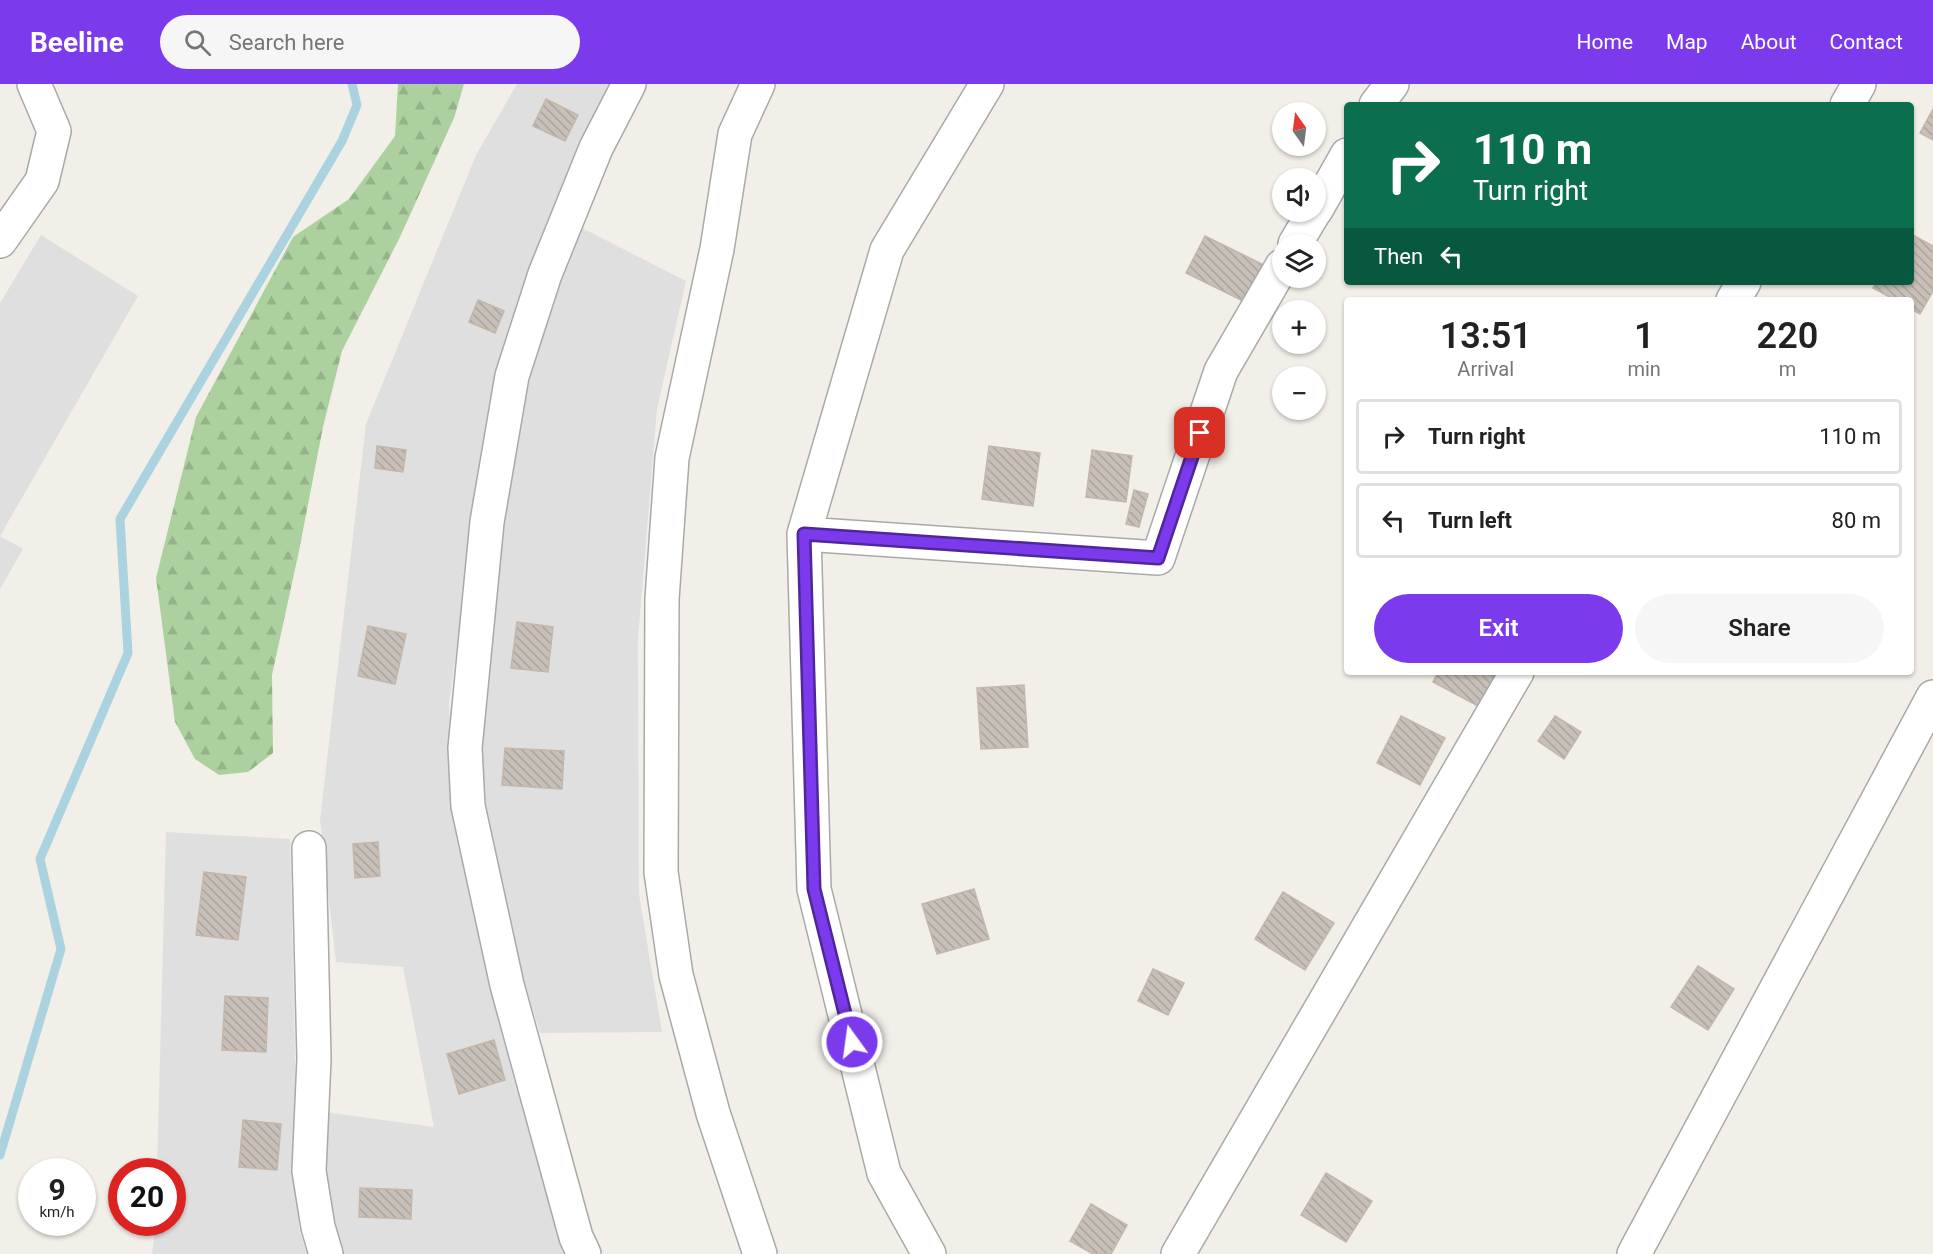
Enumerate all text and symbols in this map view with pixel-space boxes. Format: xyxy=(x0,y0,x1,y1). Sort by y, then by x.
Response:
search box xyxy=(160,15,580,69)
text: Beeline xyxy=(30,26,124,59)
icon: search xyxy=(181,26,214,59)
text: Search here xyxy=(229,30,345,55)
text: Home xyxy=(1577,30,1633,54)
text: Map xyxy=(1666,30,1708,54)
text: About xyxy=(1741,30,1797,54)
text: Contact xyxy=(1830,30,1903,54)
north arrow xyxy=(1272,102,1326,156)
map controls xyxy=(1272,102,1326,420)
text: 110 m xyxy=(1473,125,1592,174)
icon: right xyxy=(1374,126,1452,204)
button: sound xyxy=(1272,168,1326,222)
text: Turn right xyxy=(1473,175,1588,207)
button: layers xyxy=(1272,234,1326,288)
icon: left xyxy=(1435,240,1468,273)
text: Then xyxy=(1374,244,1423,269)
button: + xyxy=(1272,300,1326,354)
text: 13:51 xyxy=(1440,315,1532,357)
text: 1 xyxy=(1634,315,1654,357)
text: 220 xyxy=(1757,315,1818,357)
text: Arrival xyxy=(1457,357,1514,381)
text: min xyxy=(1627,357,1661,381)
text: m xyxy=(1779,357,1796,381)
button: − xyxy=(1272,366,1326,420)
pin xyxy=(1174,407,1225,458)
icon: arrive xyxy=(1183,416,1216,449)
icon: right xyxy=(1377,420,1410,453)
text: Turn right xyxy=(1428,424,1525,449)
text: 110 m xyxy=(1819,424,1881,449)
icon: left xyxy=(1377,504,1410,537)
text: Turn left xyxy=(1428,508,1512,533)
text: 80 m xyxy=(1832,508,1881,533)
button: Exit xyxy=(1374,594,1623,663)
button: Share xyxy=(1635,594,1884,663)
position arrow xyxy=(820,1010,884,1074)
speed limit sign: 20 xyxy=(108,1158,186,1236)
text: 9 xyxy=(48,1172,66,1207)
text: km/h xyxy=(39,1203,75,1221)

